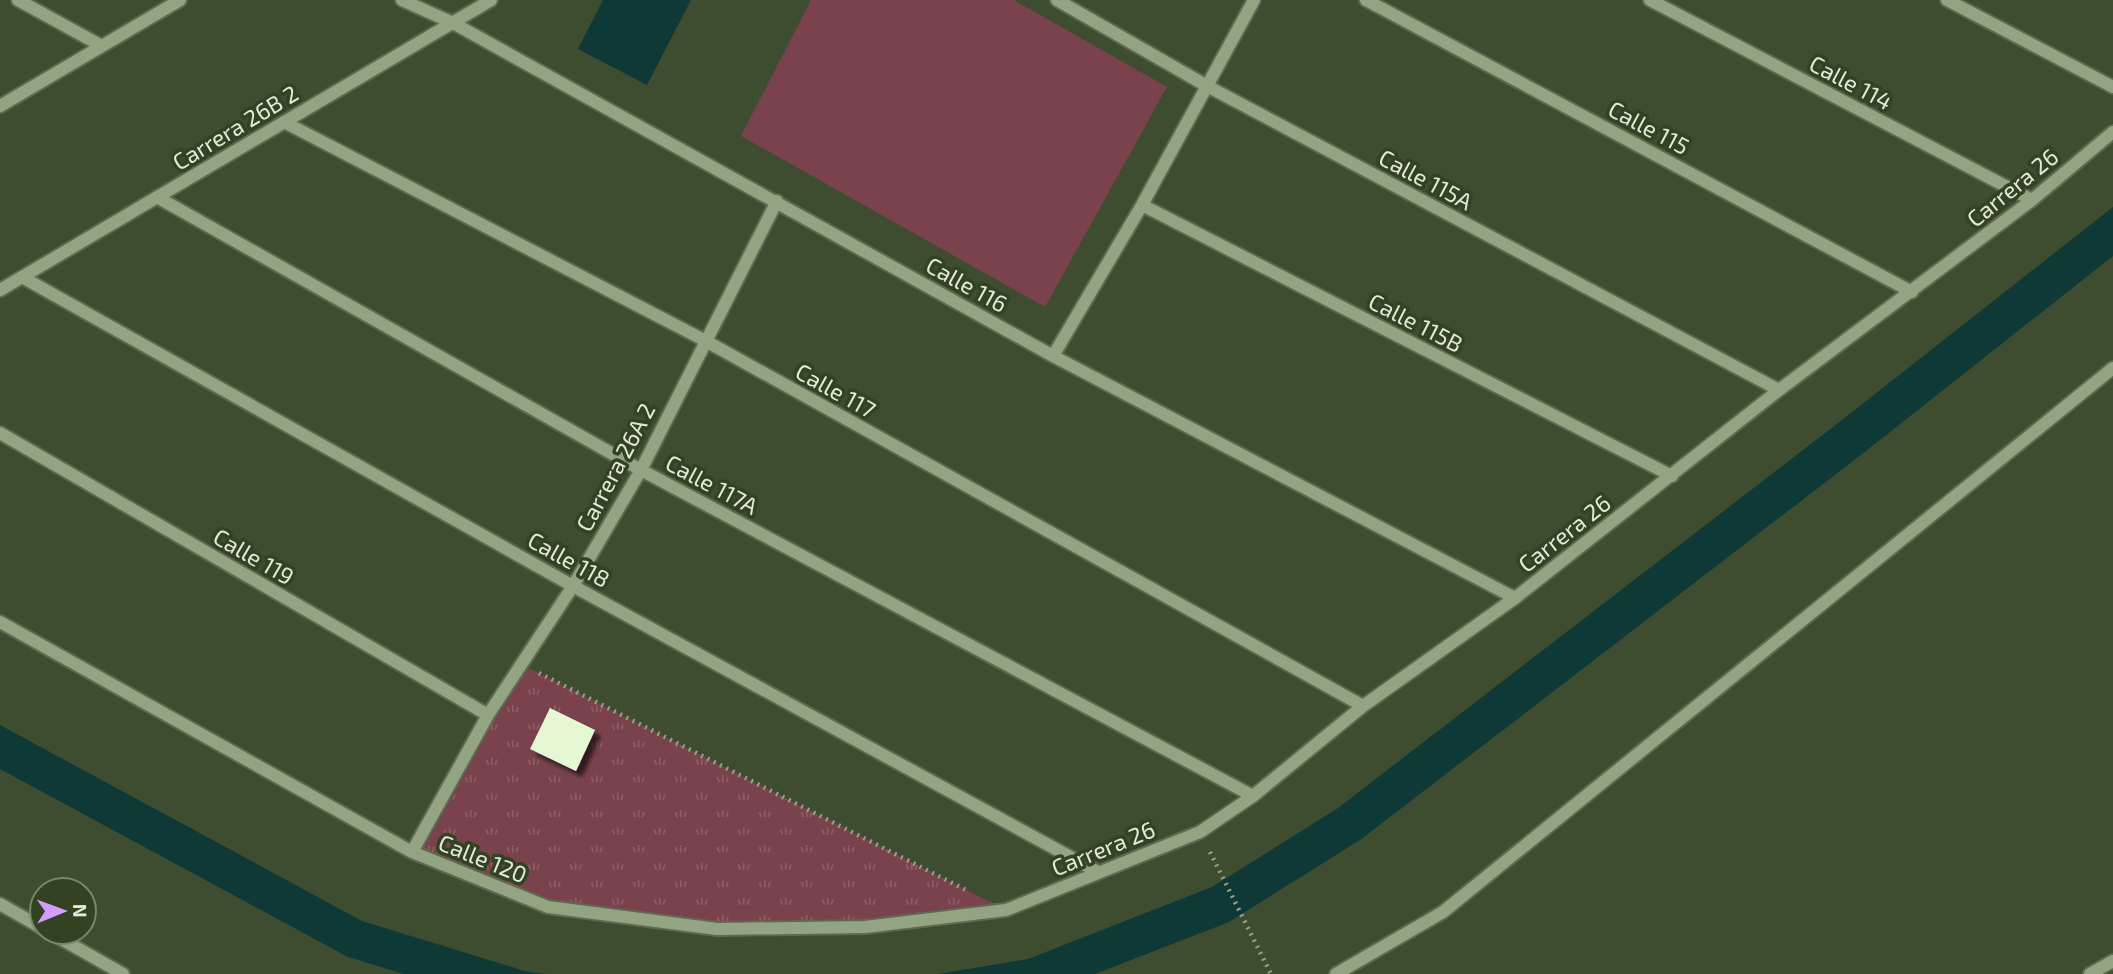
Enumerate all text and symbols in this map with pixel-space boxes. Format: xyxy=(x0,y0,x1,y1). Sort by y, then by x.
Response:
street label: Calle 114 xyxy=(1805,49,1897,115)
street label: Carrera 26B 2 xyxy=(167,79,303,175)
street label: Calle 115 xyxy=(1604,94,1694,160)
street label: Carrera 26 xyxy=(1961,142,2063,232)
street label: Calle 115A xyxy=(1374,143,1478,216)
street label: Calle 116 xyxy=(922,250,1012,318)
street label: Calle 115B xyxy=(1364,286,1468,358)
street label: Calle 117 xyxy=(791,357,881,423)
street label: Carrera 26A 2 xyxy=(570,398,660,536)
street label: Calle 117A xyxy=(661,448,764,520)
street label: Carrera 26 xyxy=(1512,488,1616,578)
street label: Calle 119 xyxy=(209,522,299,590)
street label: Calle 118 xyxy=(523,525,615,593)
street label: Carrera 26 xyxy=(1047,815,1159,881)
street label: Calle 120 xyxy=(435,828,531,888)
north arrow xyxy=(28,876,98,946)
text: N xyxy=(69,904,92,918)

